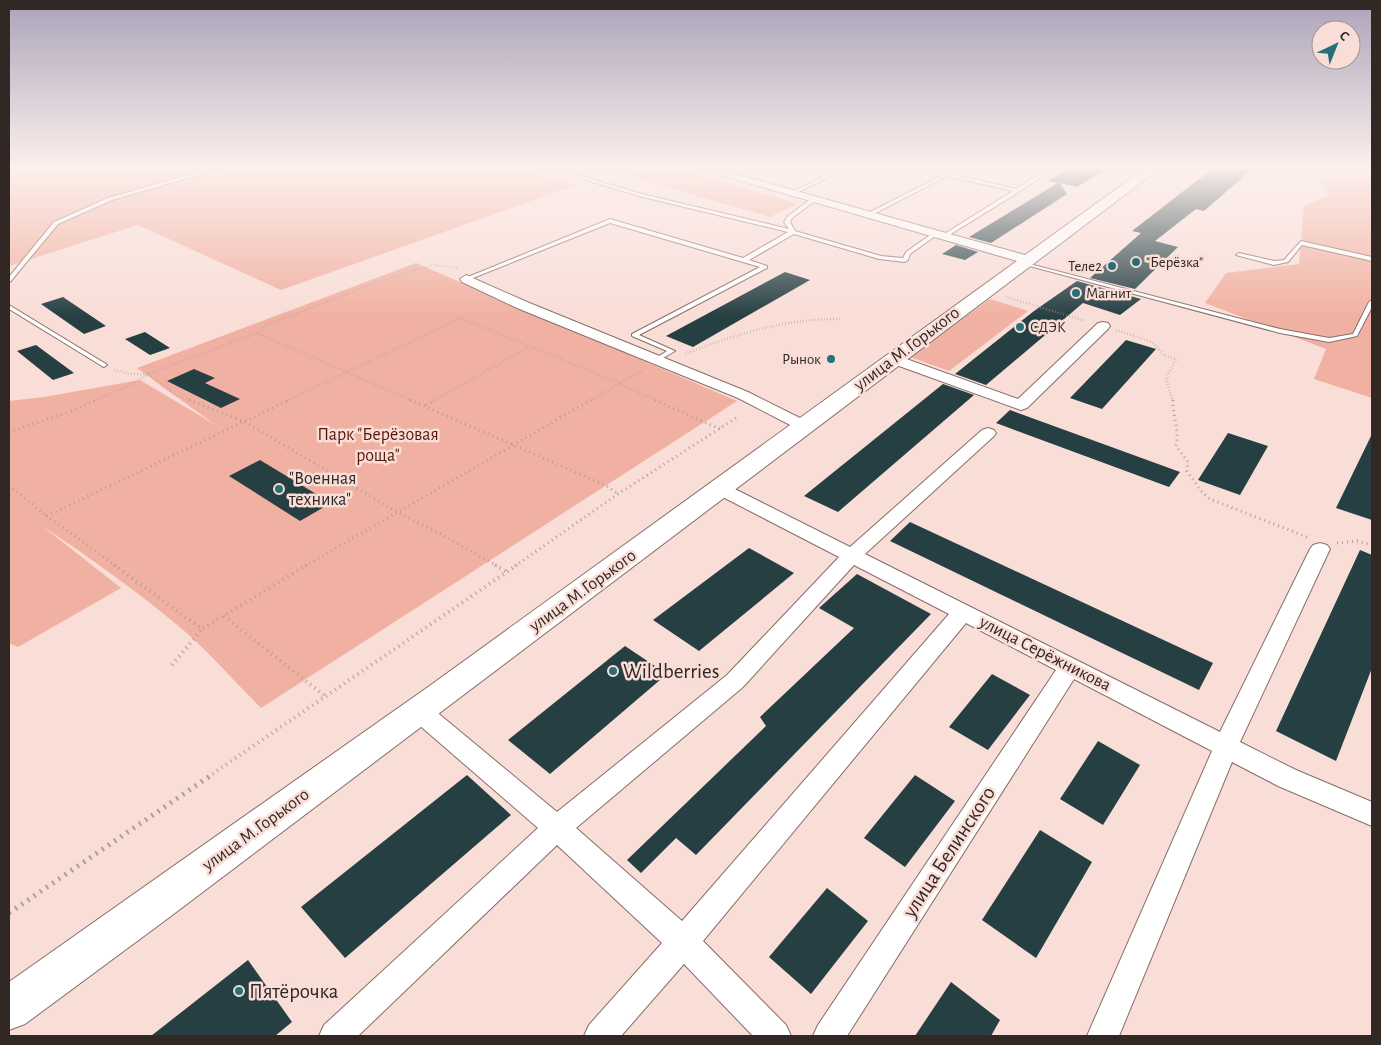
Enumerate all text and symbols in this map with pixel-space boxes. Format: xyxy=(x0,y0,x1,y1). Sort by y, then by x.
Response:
north arrow xyxy=(1311,20,1361,70)
text: С xyxy=(1337,28,1352,44)
place label: "Берёзка" xyxy=(1146,255,1203,270)
marker: "Берёзка" xyxy=(1130,256,1142,268)
place label: Теле2 xyxy=(1068,259,1102,274)
marker: Теле2 xyxy=(1106,260,1118,272)
place label: Магнит xyxy=(1086,286,1132,301)
marker: Магнит xyxy=(1070,287,1082,299)
street label: улица М.Горького xyxy=(850,304,963,395)
place label: СДЭК xyxy=(1030,320,1066,335)
marker: СДЭК xyxy=(1014,321,1026,333)
place label: Рынок xyxy=(782,352,821,367)
marker: Рынок xyxy=(825,353,837,365)
park label: Парк "Берёзовая роща" xyxy=(317,426,439,465)
place label: "Военная техника" xyxy=(288,470,357,509)
marker: "Военная техника" xyxy=(273,483,285,495)
street label: улица М.Горького xyxy=(526,546,640,636)
street label: улица Серёжникова xyxy=(976,613,1114,695)
place label: Wildberries xyxy=(623,661,719,682)
marker: Wildberries xyxy=(607,665,619,677)
street label: улица Белинского xyxy=(898,783,999,922)
street label: улица М.Горького xyxy=(199,785,313,875)
place label: Пятёрочка xyxy=(249,981,339,1002)
marker: Пятёрочка xyxy=(233,985,245,997)

